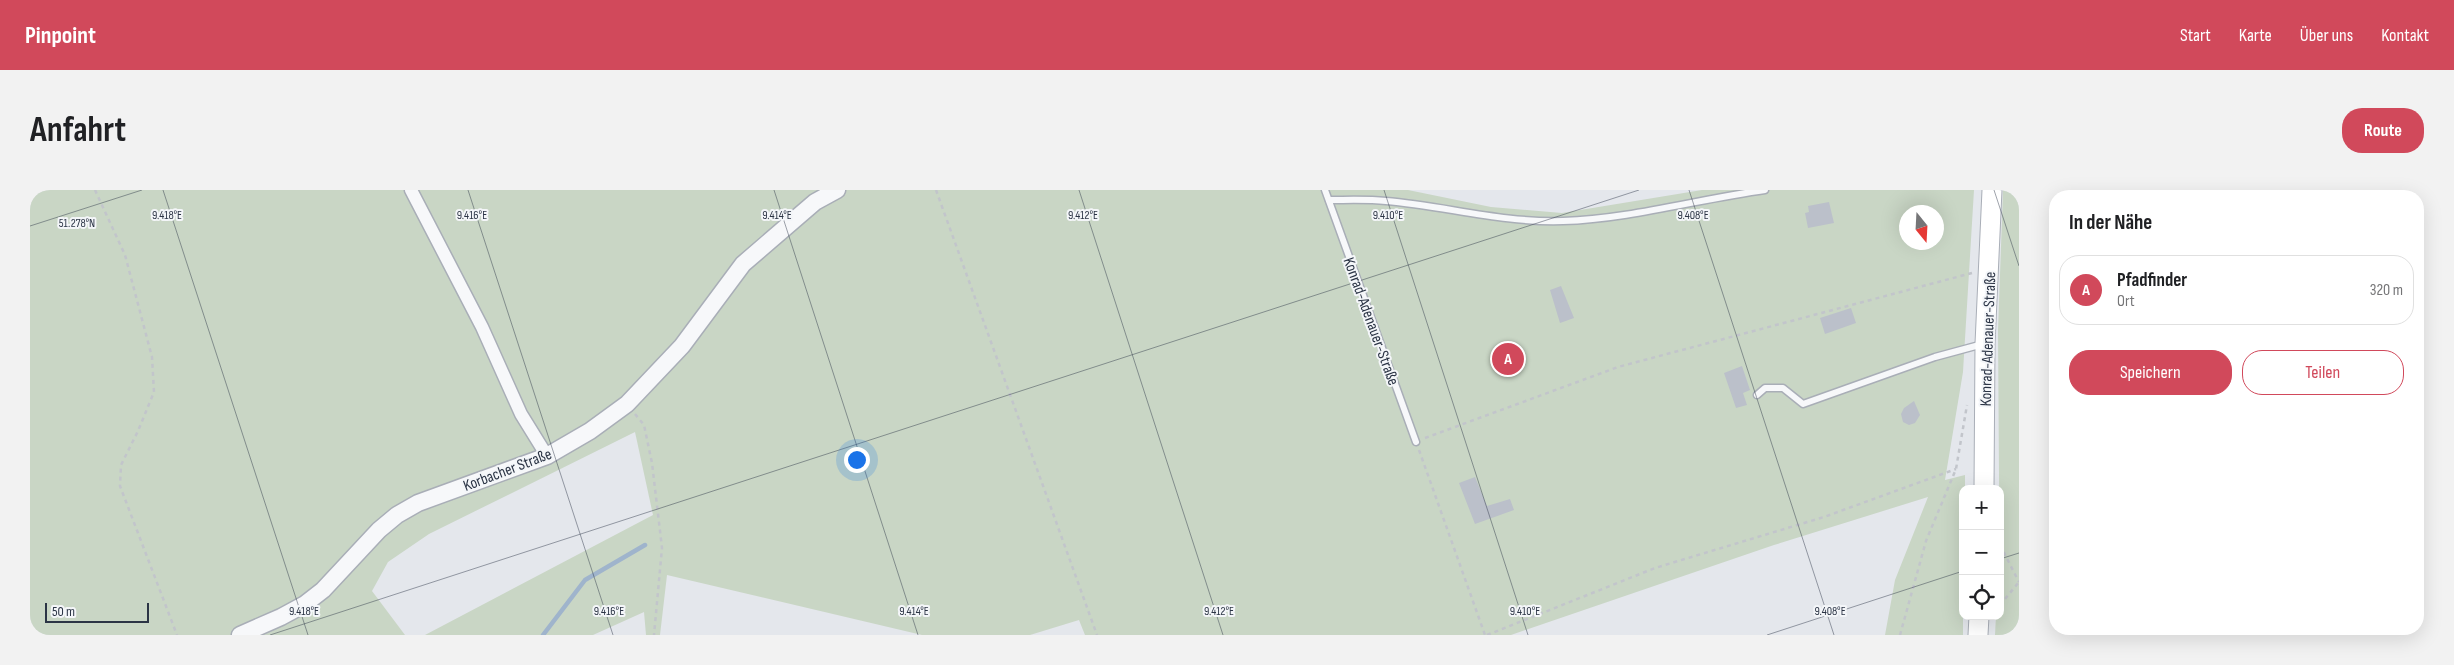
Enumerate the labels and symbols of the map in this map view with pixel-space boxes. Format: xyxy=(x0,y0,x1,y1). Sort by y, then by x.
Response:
north arrow xyxy=(1899,205,1944,250)
text: 9.418°E xyxy=(152,208,182,223)
text: 9.416°E xyxy=(457,208,487,223)
text: 9.414°E xyxy=(762,208,792,223)
text: 9.412°E xyxy=(1068,208,1098,223)
text: 9.410°E xyxy=(1373,208,1403,223)
text: 9.408°E xyxy=(1677,208,1709,223)
text: 51.278°N xyxy=(59,216,95,231)
street label: Konrad-Adenauer-Straße xyxy=(1339,255,1403,388)
street label: Konrad-Adenauer-Straße xyxy=(1977,271,2000,407)
pin: A xyxy=(1492,340,1524,378)
street label: Korbacher Straße xyxy=(461,445,554,496)
your location xyxy=(844,447,870,473)
scale bar xyxy=(45,600,149,623)
text: 9.418°E xyxy=(289,604,319,619)
text: 9.416°E xyxy=(594,604,624,619)
text: 9.414°E xyxy=(899,604,929,619)
text: 9.412°E xyxy=(1204,604,1234,619)
text: 9.410°E xyxy=(1510,604,1540,619)
text: 9.408°E xyxy=(1814,604,1846,619)

